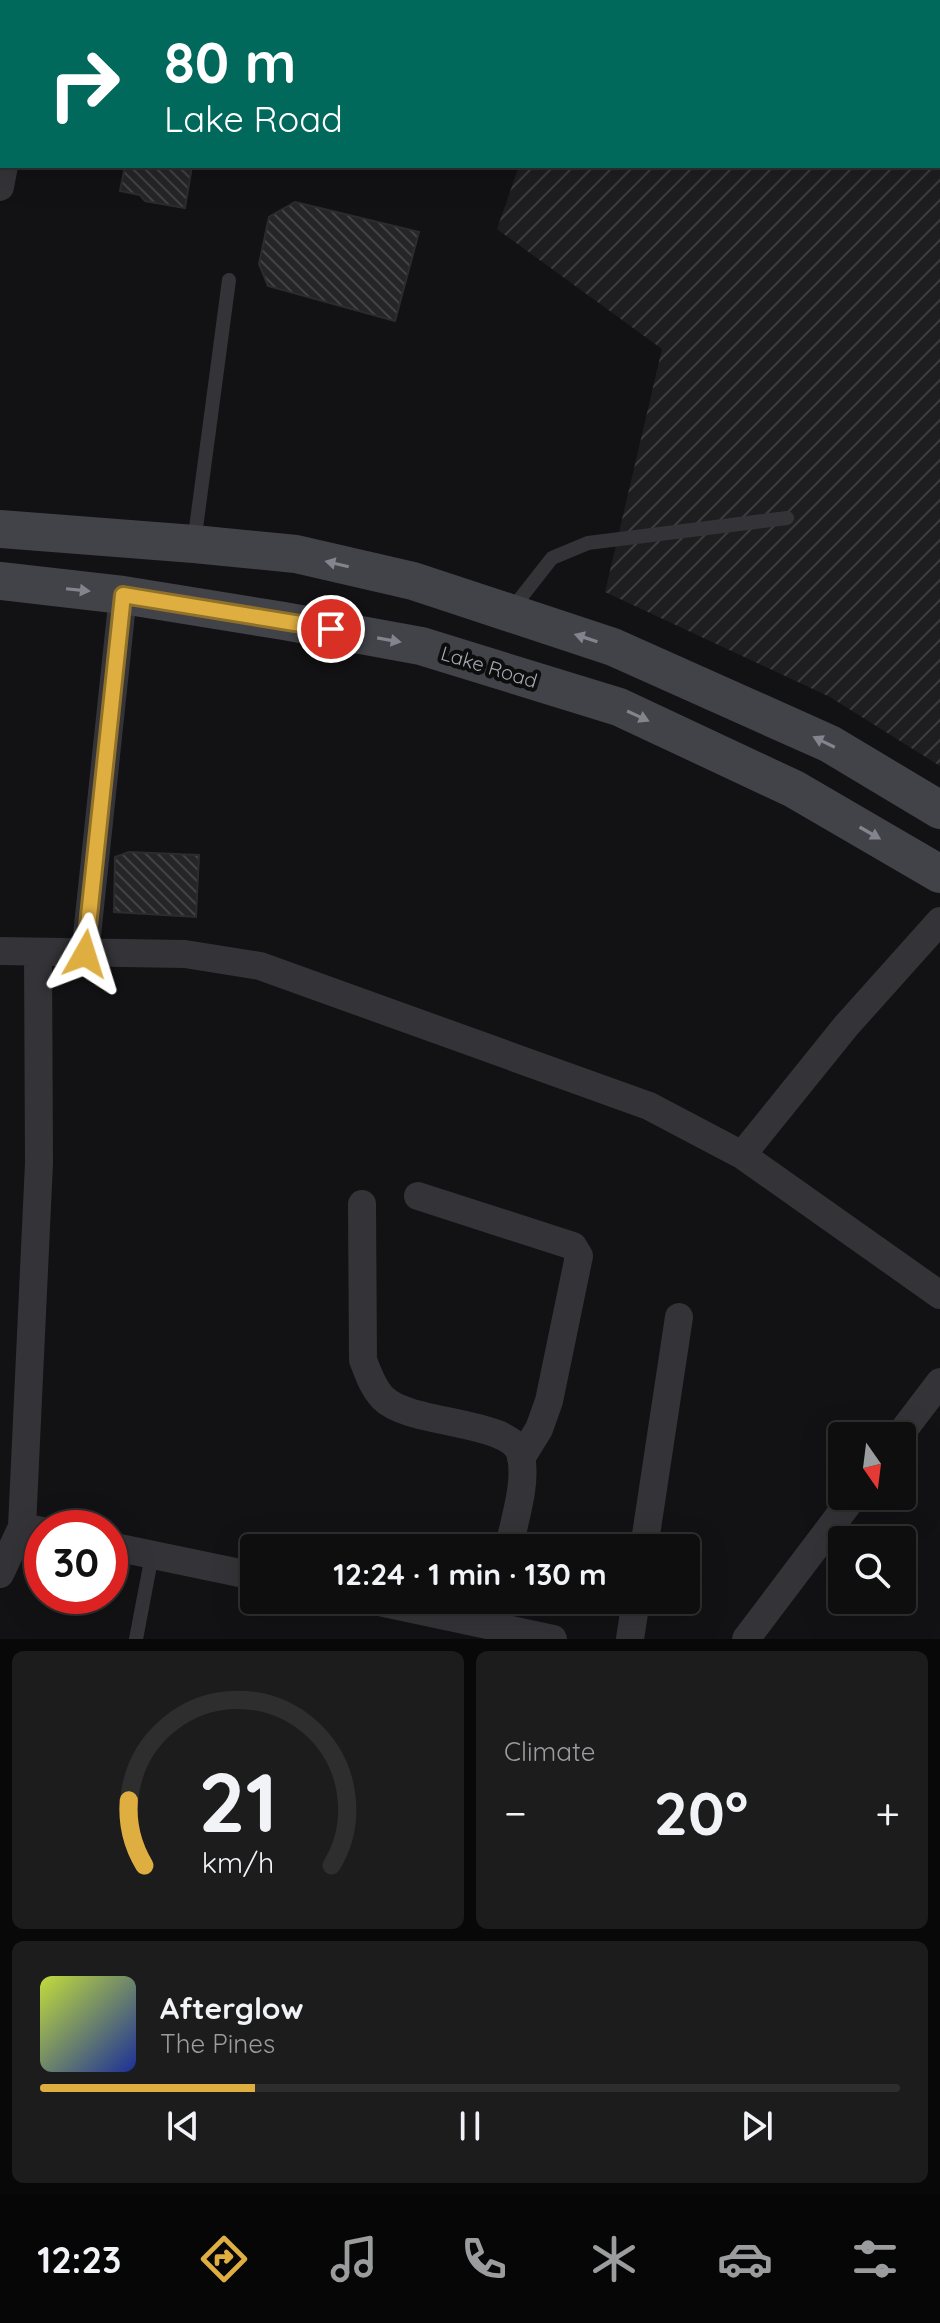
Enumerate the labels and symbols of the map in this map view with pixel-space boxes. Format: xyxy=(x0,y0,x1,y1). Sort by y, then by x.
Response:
one-way arrow xyxy=(325,557,350,570)
one-way arrow xyxy=(65,584,90,597)
pin xyxy=(297,595,365,663)
one-way arrow xyxy=(574,632,598,644)
one-way arrow xyxy=(377,635,402,647)
street label: Lake Road xyxy=(438,640,540,693)
one-way arrow xyxy=(626,709,649,723)
one-way arrow xyxy=(813,735,836,749)
one-way arrow xyxy=(858,826,881,840)
position arrow xyxy=(43,912,127,996)
north arrow xyxy=(828,1422,916,1510)
speed limit sign: 30 xyxy=(24,1510,128,1614)

